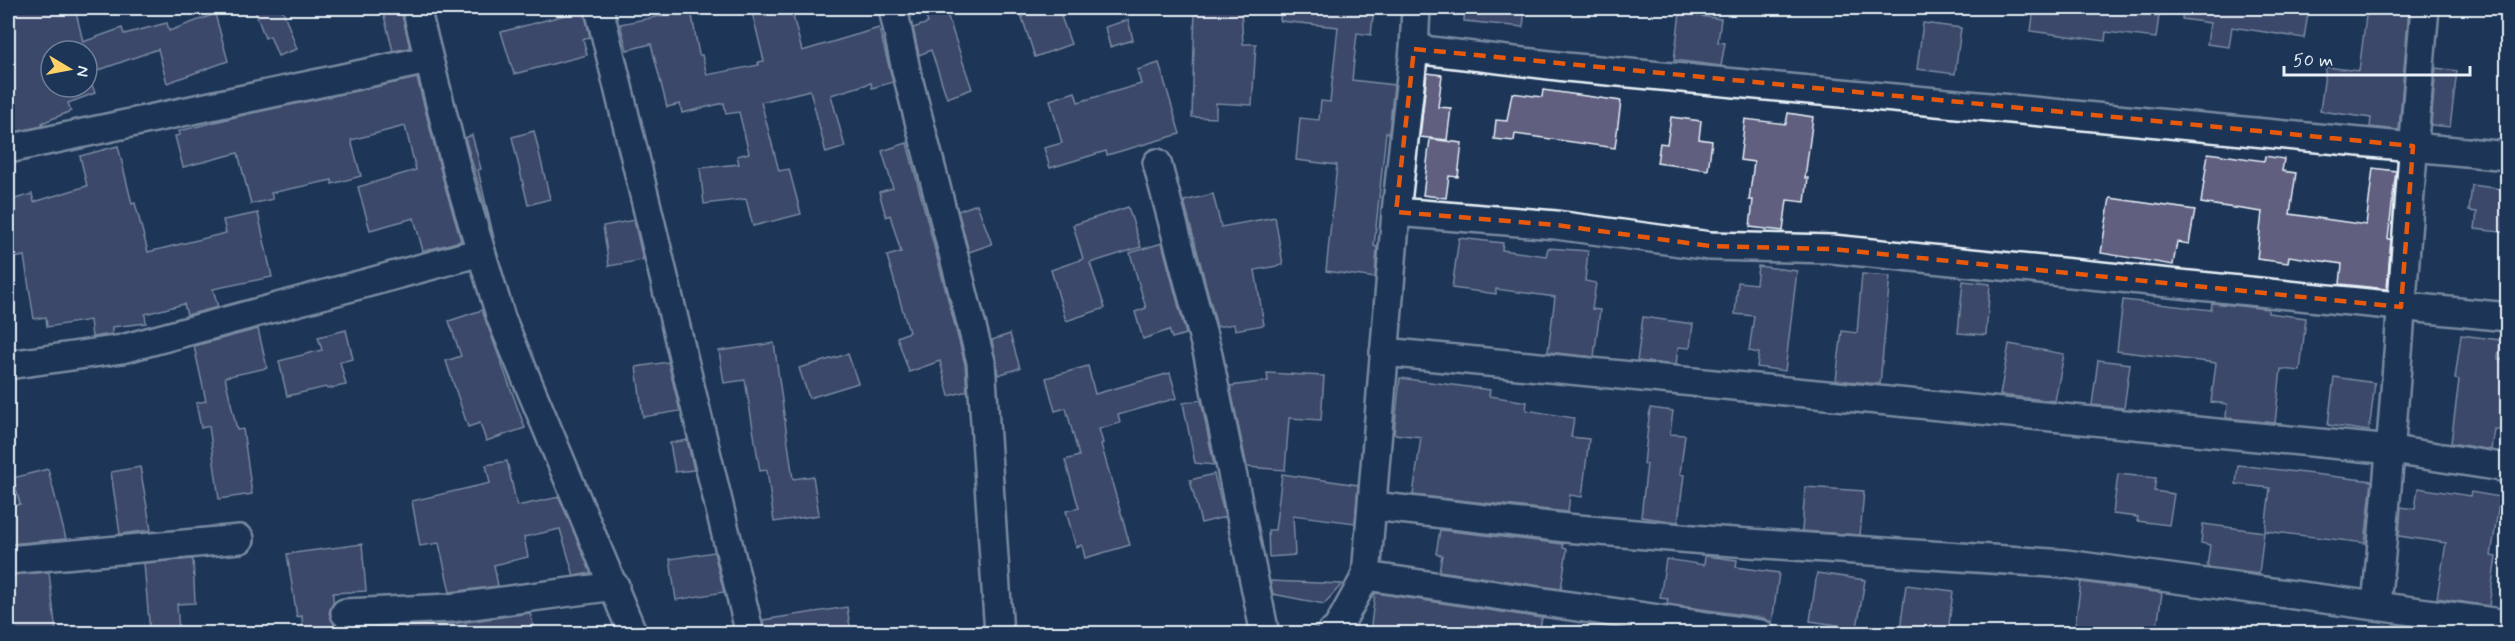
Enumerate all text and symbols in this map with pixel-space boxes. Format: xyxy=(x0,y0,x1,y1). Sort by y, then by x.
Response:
north arrow xyxy=(39,39,99,99)
scale bar xyxy=(2284,39,2470,77)
text: 50 m xyxy=(2293,49,2333,73)
text: N xyxy=(71,64,94,78)

